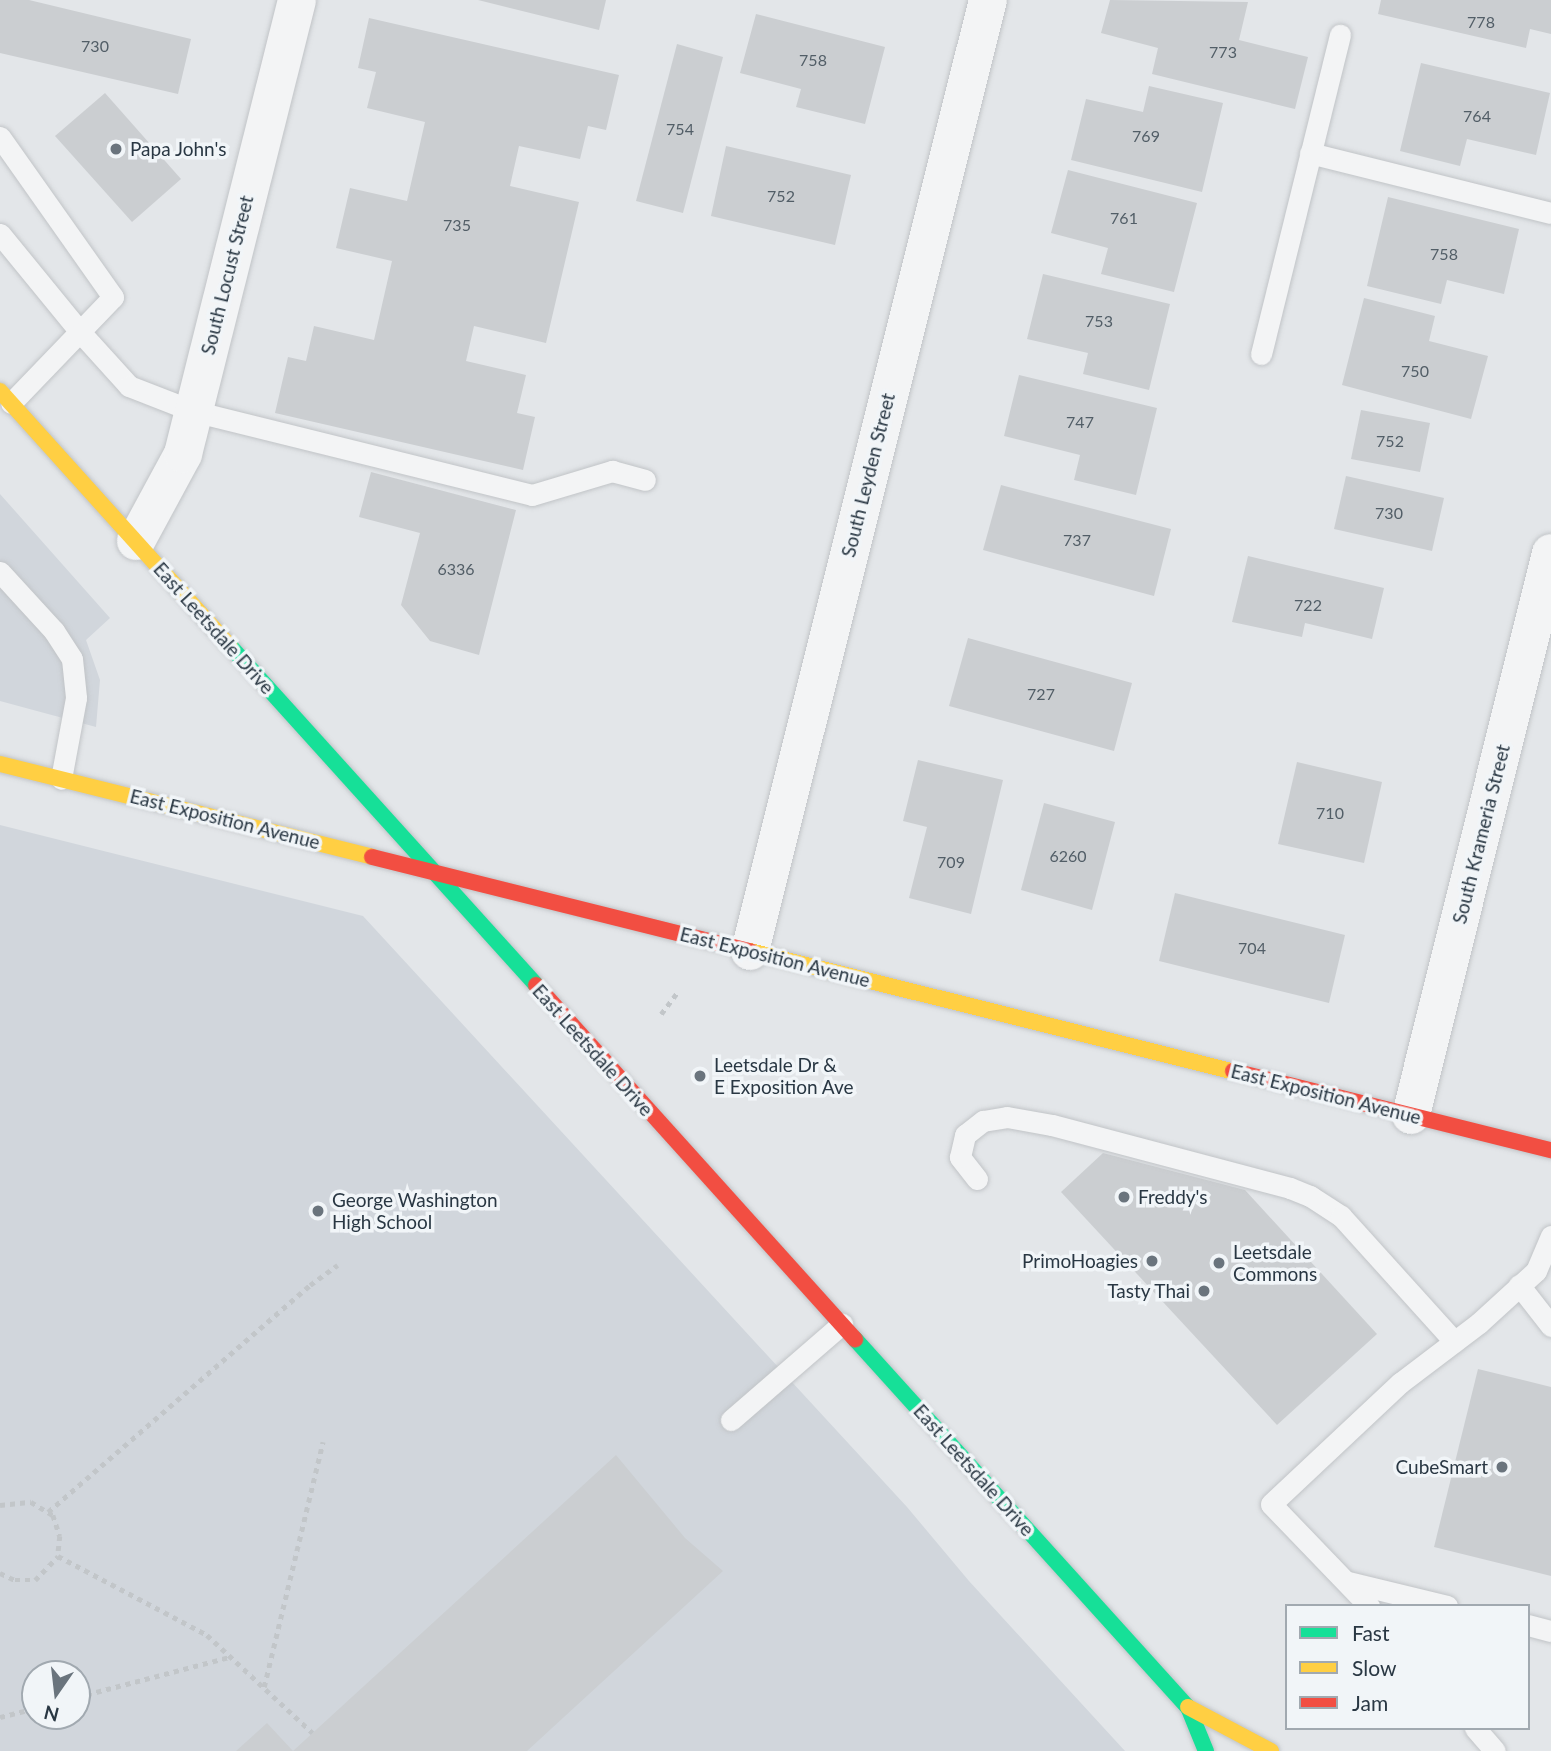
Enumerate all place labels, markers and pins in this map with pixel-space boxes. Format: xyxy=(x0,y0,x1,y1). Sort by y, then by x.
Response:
place label: Papa John's xyxy=(130,138,227,160)
marker: Papa John's xyxy=(108,141,124,157)
place label: Leetsdale Dr & E Exposition Ave xyxy=(714,1054,854,1098)
marker: Leetsdale Dr & E Exposition Ave xyxy=(692,1068,708,1084)
place label: Freddy's xyxy=(1138,1186,1208,1208)
place label: George Washington High School xyxy=(332,1189,498,1233)
marker: Freddy's xyxy=(1116,1189,1132,1205)
marker: George Washington High School xyxy=(310,1203,326,1219)
place label: Leetsdale Commons xyxy=(1233,1241,1317,1285)
place label: PrimoHoagies xyxy=(1022,1250,1138,1272)
marker: PrimoHoagies xyxy=(1144,1253,1160,1269)
marker: Leetsdale Commons xyxy=(1211,1255,1227,1271)
place label: Tasty Thai xyxy=(1106,1280,1190,1302)
marker: Tasty Thai xyxy=(1196,1283,1212,1299)
place label: CubeSmart xyxy=(1396,1456,1488,1478)
marker: CubeSmart xyxy=(1494,1459,1510,1475)

